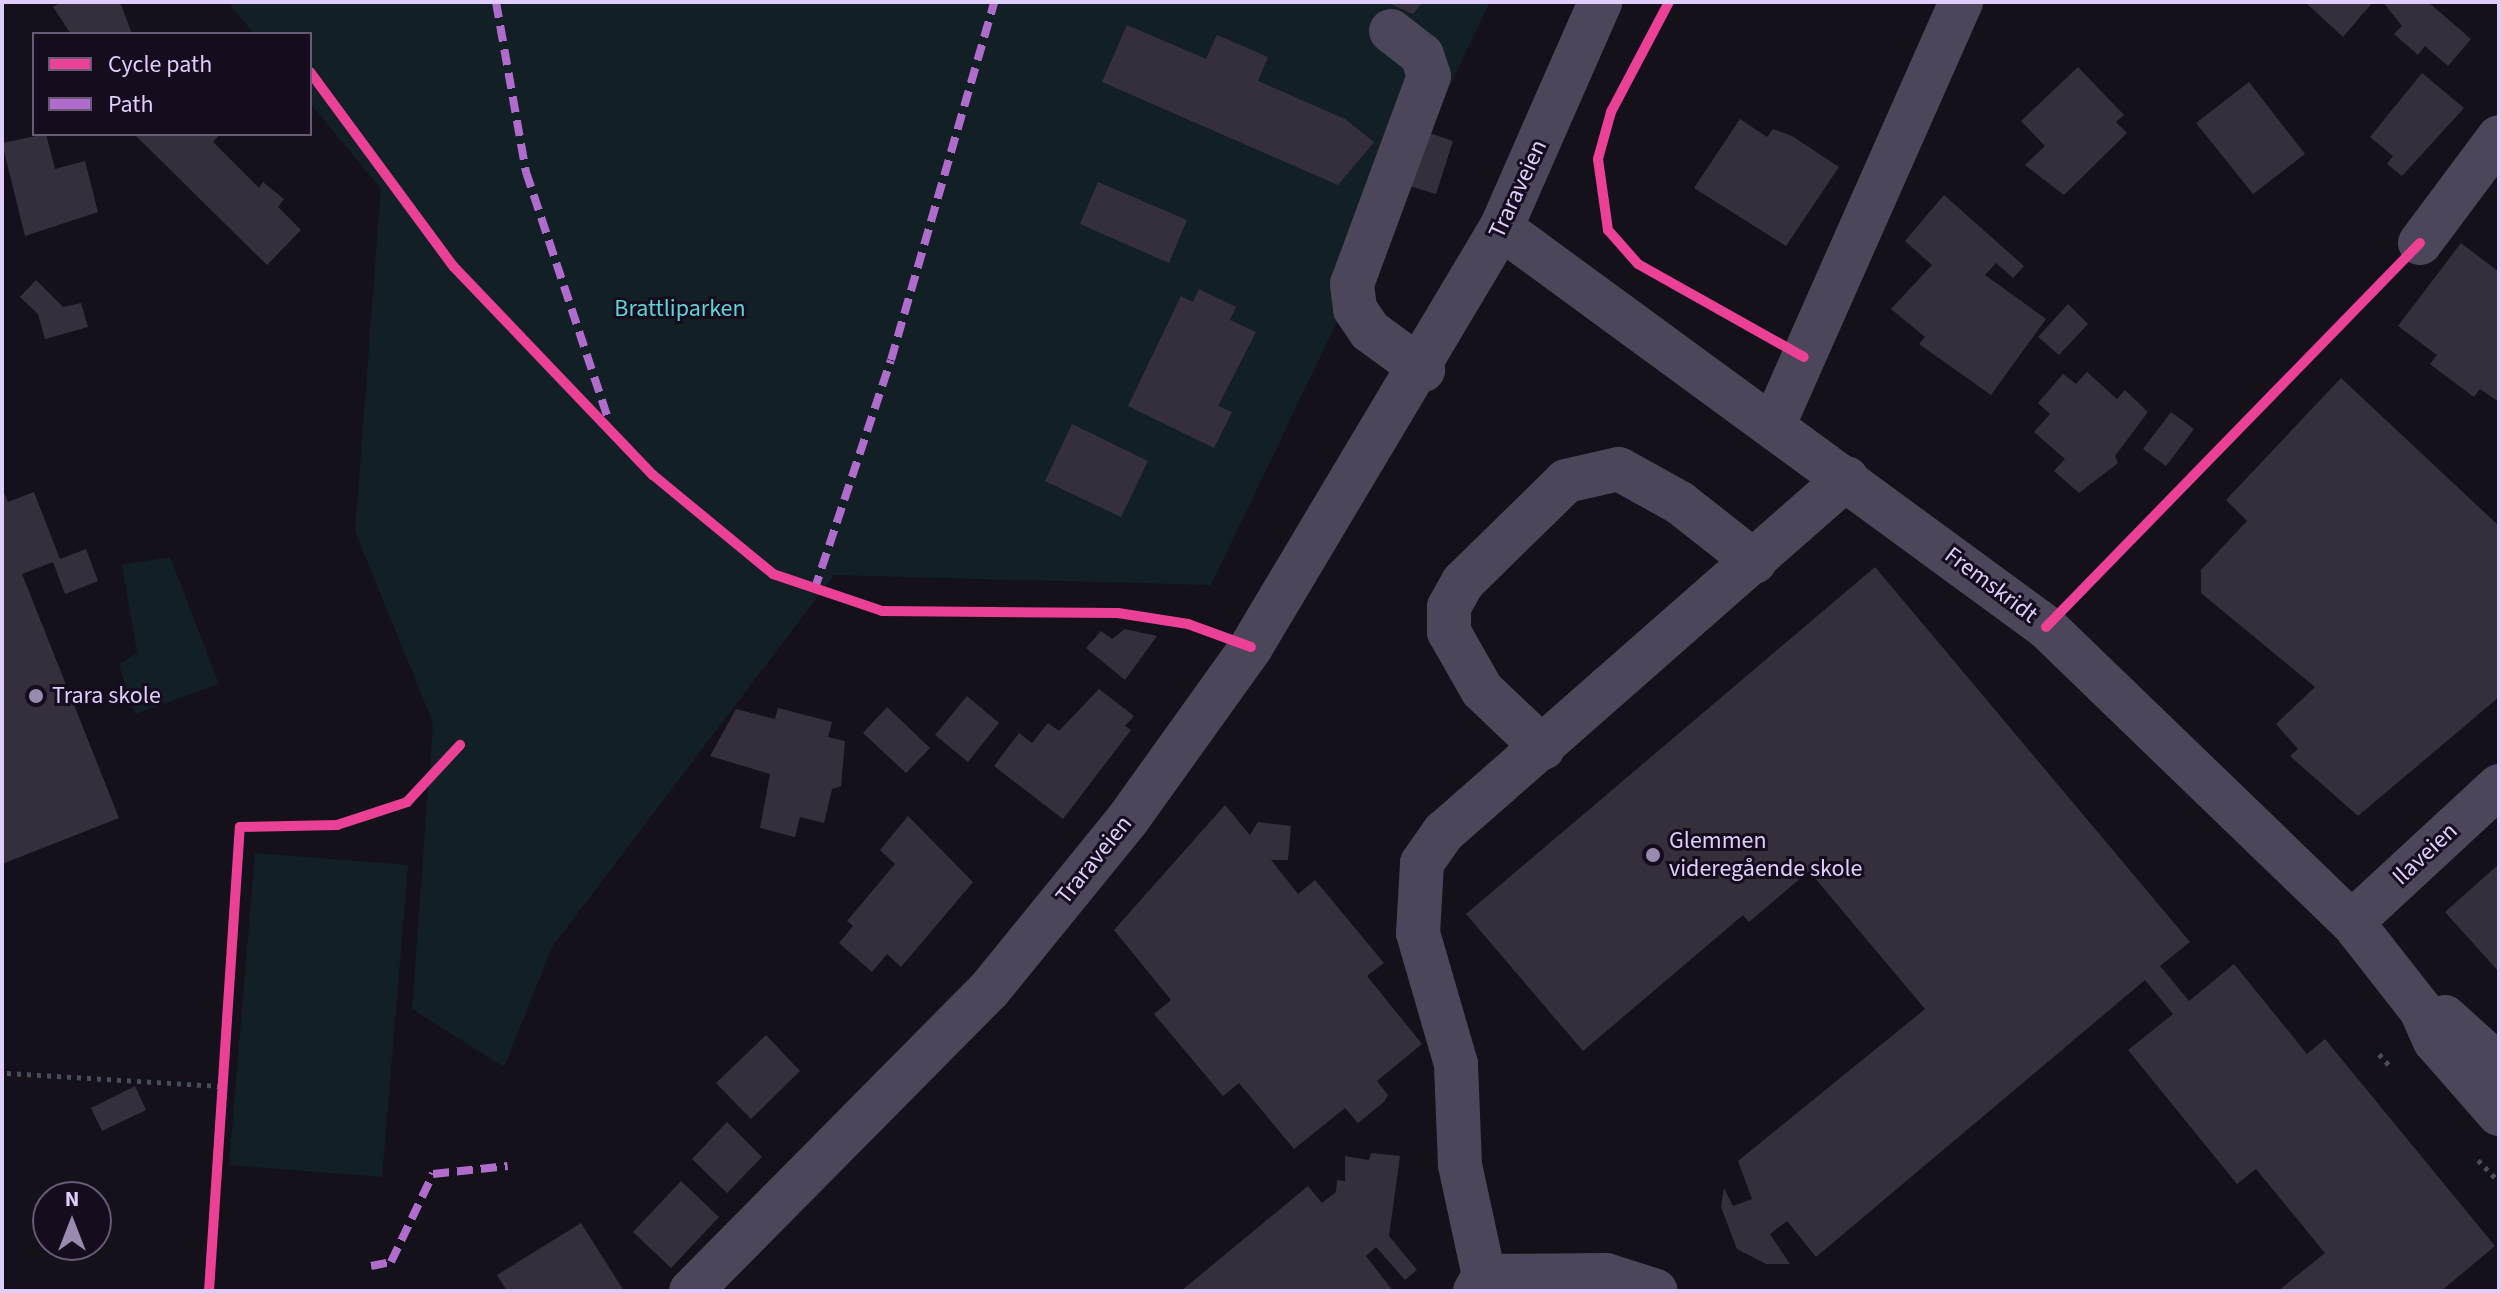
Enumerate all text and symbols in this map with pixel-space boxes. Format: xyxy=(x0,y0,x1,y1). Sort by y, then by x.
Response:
legend xyxy=(32,32,312,136)
text: Cycle path xyxy=(108,47,212,82)
text: Path xyxy=(108,87,154,122)
street label: Traraveien xyxy=(1483,135,1553,243)
park label: Brattliparken xyxy=(614,295,746,323)
street label: Fremskridt xyxy=(1939,541,2043,629)
place label: Trara skole xyxy=(52,682,161,710)
marker: Trara skole xyxy=(27,687,45,705)
street label: Traraveien xyxy=(1050,810,1138,910)
street label: Ilaveien xyxy=(2386,817,2464,891)
place label: Glemmen videregående skole xyxy=(1669,827,1862,883)
marker: Glemmen videregående skole xyxy=(1644,846,1662,864)
north arrow xyxy=(32,1181,112,1261)
text: N xyxy=(65,1183,79,1215)

